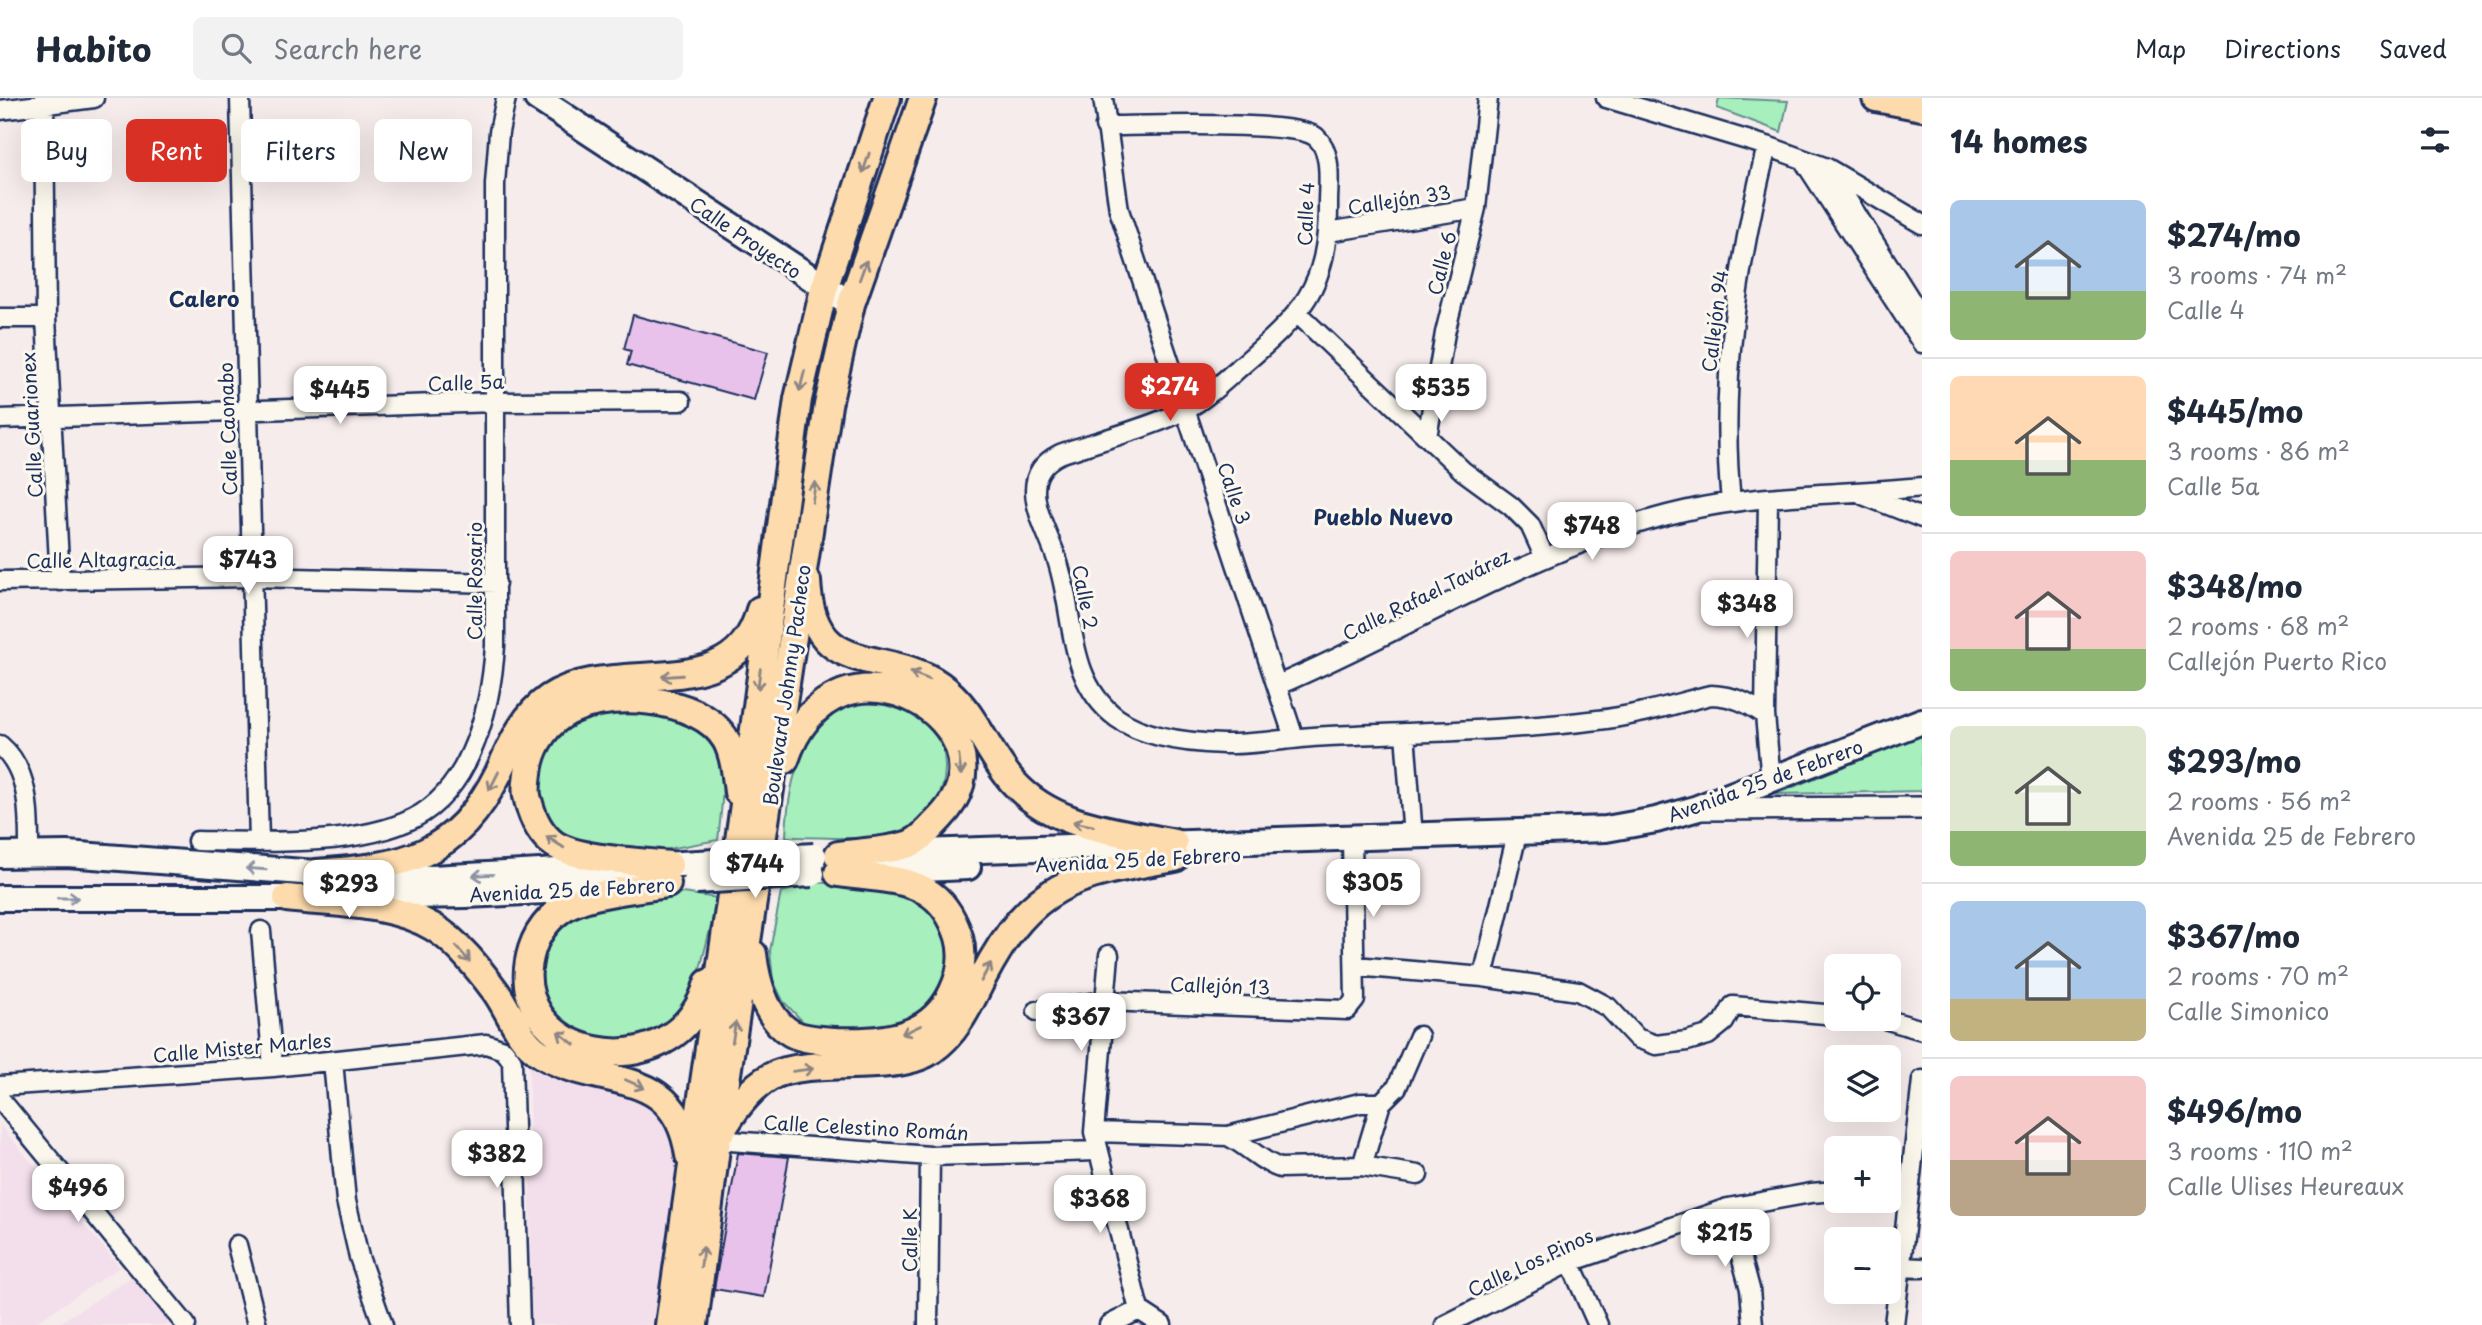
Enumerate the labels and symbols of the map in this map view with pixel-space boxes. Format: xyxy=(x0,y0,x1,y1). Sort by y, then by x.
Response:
one-way arrow xyxy=(858,151,871,173)
street label: Callejón 33 xyxy=(1345,177,1453,221)
street label: Calle 4 xyxy=(1290,181,1320,247)
street label: Calle Proyecto xyxy=(685,189,807,285)
street label: Calle 6 xyxy=(1420,228,1462,298)
one-way arrow xyxy=(858,260,870,282)
street label: Callejón 94 xyxy=(1694,268,1734,374)
district label: Calero xyxy=(169,282,239,314)
street label: Calle Guarionex xyxy=(13,351,49,499)
street label: Calle Caonabo xyxy=(211,362,243,496)
pin: $274 xyxy=(1129,364,1211,423)
pin: $535 xyxy=(1400,364,1482,424)
pin: $445 xyxy=(299,366,381,426)
street label: Calle 5a xyxy=(427,367,505,397)
one-way arrow xyxy=(795,369,808,392)
street label: Calle 3 xyxy=(1211,458,1259,528)
one-way arrow xyxy=(808,481,821,504)
district label: Pueblo Nuevo xyxy=(1313,500,1453,532)
pin: $748 xyxy=(1551,503,1633,562)
street label: Calle Rosario xyxy=(460,522,488,640)
pin: $743 xyxy=(207,536,289,596)
street label: Calle Rafael Tavárez xyxy=(1337,541,1515,647)
street label: Calle Altagracia xyxy=(26,544,176,574)
street label: Calle 2 xyxy=(1066,562,1106,632)
street label: Boulevard Johnny Pacheco xyxy=(755,563,817,807)
pin: $348 xyxy=(1706,580,1788,640)
one-way arrow xyxy=(753,667,766,690)
one-way arrow xyxy=(910,668,932,681)
one-way arrow xyxy=(661,670,683,683)
street label: Avenida 25 de Febrero xyxy=(1664,732,1866,828)
one-way arrow xyxy=(954,753,967,776)
one-way arrow xyxy=(487,770,500,791)
one-way arrow xyxy=(1072,816,1095,830)
one-way arrow xyxy=(546,834,565,849)
pin: $744 xyxy=(714,840,796,900)
street label: Avenida 25 de Febrero xyxy=(1035,840,1241,878)
pin: $293 xyxy=(308,860,390,920)
pin: $305 xyxy=(1332,860,1414,919)
one-way arrow xyxy=(245,862,268,875)
one-way arrow xyxy=(472,869,495,882)
street label: Avenida 25 de Febrero xyxy=(469,870,675,908)
one-way arrow xyxy=(56,891,79,905)
one-way arrow xyxy=(455,945,471,963)
one-way arrow xyxy=(980,962,993,983)
street label: Callejón 13 xyxy=(1169,969,1271,1001)
pin: $367 xyxy=(1040,993,1122,1053)
one-way arrow xyxy=(728,1021,741,1044)
one-way arrow xyxy=(901,1024,922,1037)
street label: Calle Mister Marles xyxy=(151,1025,333,1069)
one-way arrow xyxy=(556,1031,575,1046)
one-way arrow xyxy=(791,1063,814,1076)
one-way arrow xyxy=(624,1078,645,1091)
street label: Calle Celestino Román xyxy=(763,1108,969,1146)
pin: $382 xyxy=(456,1130,538,1190)
pin: $496 xyxy=(37,1164,119,1224)
pin: $368 xyxy=(1059,1176,1141,1235)
street label: Calle K xyxy=(895,1208,923,1272)
pin: $215 xyxy=(1684,1210,1766,1269)
street label: Calle Los Pinos xyxy=(1463,1221,1597,1303)
one-way arrow xyxy=(696,1246,709,1269)

